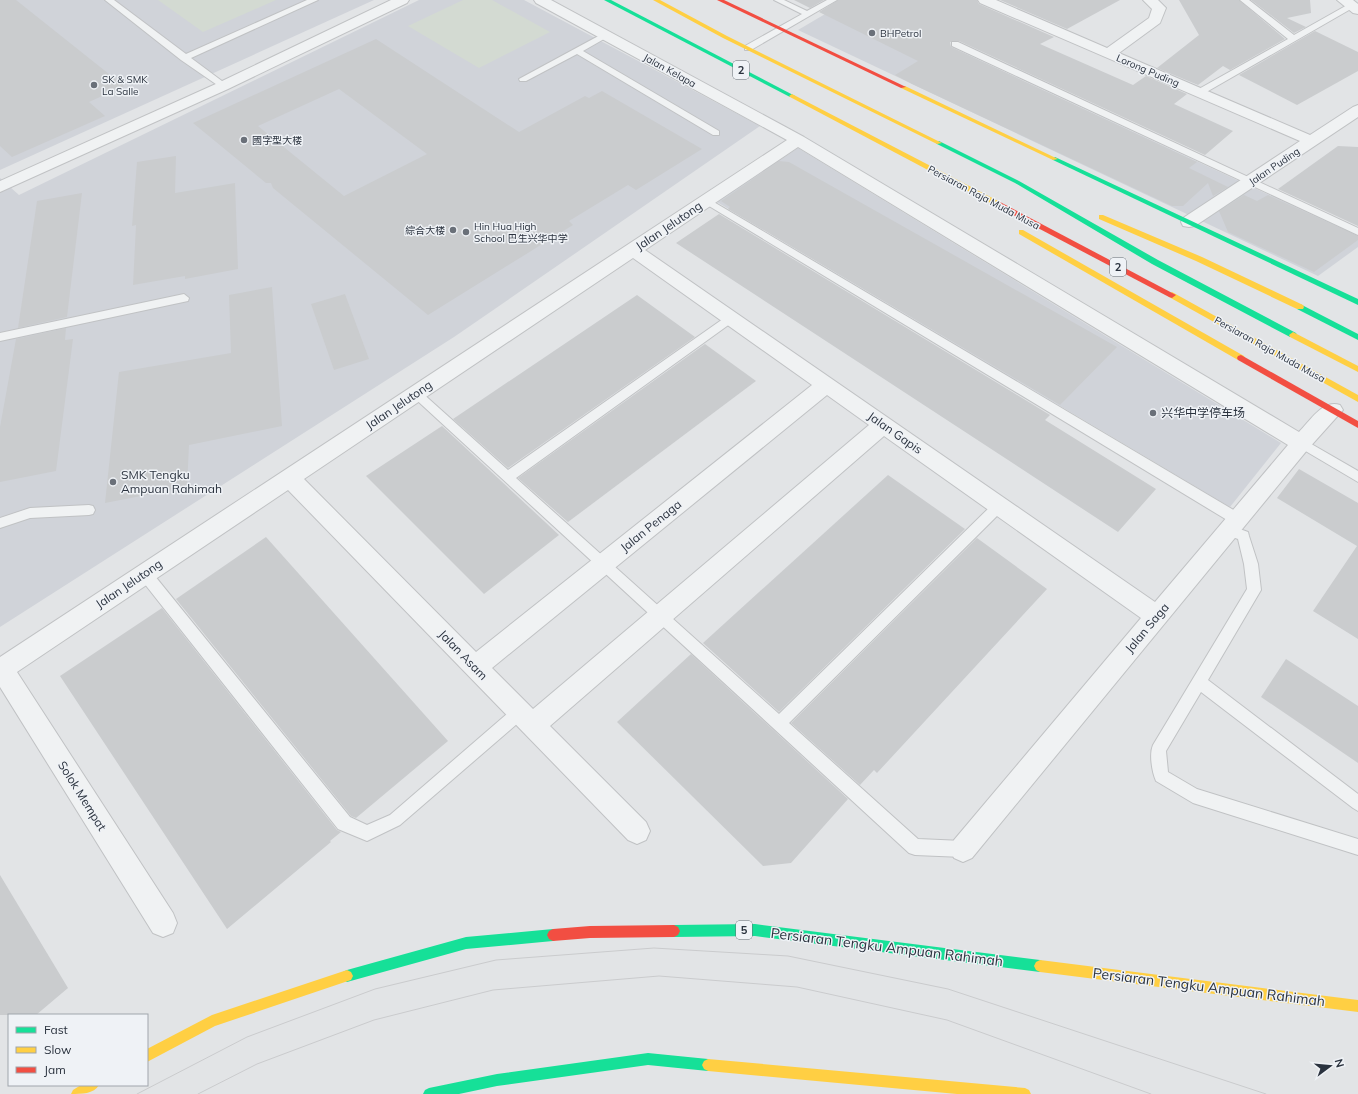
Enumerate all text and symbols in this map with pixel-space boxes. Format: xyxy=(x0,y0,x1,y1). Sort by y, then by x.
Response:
place label: BHPetrol xyxy=(880,27,921,40)
marker: BHPetrol xyxy=(867,28,877,38)
street label: Jalan Kelapa xyxy=(641,51,698,90)
street label: Lorong Puding xyxy=(1114,51,1181,90)
road number: 2 xyxy=(733,61,749,79)
place label: SK & SMK La Salle xyxy=(102,73,148,98)
marker: SK & SMK La Salle xyxy=(89,80,99,90)
place label: 國字型大楼 xyxy=(252,134,302,147)
marker: 國字型大楼 xyxy=(239,135,249,145)
street label: Jalan Puding xyxy=(1246,145,1302,188)
street label: Persiaran Raja Muda Musa xyxy=(926,162,1042,232)
street label: Jalan Jelutong xyxy=(633,198,705,253)
place label: Hin Hua High School 巴生兴华中学 xyxy=(474,220,567,245)
place label: 綜合大楼 xyxy=(405,224,445,237)
marker: 綜合大楼 xyxy=(448,225,458,235)
marker: Hin Hua High School 巴生兴华中学 xyxy=(461,227,471,237)
road number: 2 xyxy=(1110,258,1126,276)
street label: Persiaran Raja Muda Musa xyxy=(1212,313,1328,385)
street label: Jalan Jelutong xyxy=(363,377,435,432)
place label: 兴华中学停车场 xyxy=(1161,405,1245,420)
street label: Jalan Gapis xyxy=(865,408,926,457)
marker: 兴华中学停车场 xyxy=(1148,408,1158,418)
place label: SMK Tengku Ampuan Rahimah xyxy=(121,467,222,496)
marker: SMK Tengku Ampuan Rahimah xyxy=(108,477,118,487)
street label: Jalan Penaga xyxy=(617,496,684,555)
street label: Jalan Jelutong xyxy=(93,556,165,611)
street label: Jalan Saga xyxy=(1121,600,1172,656)
street label: Jalan Asam xyxy=(436,626,491,683)
street label: Solok Mempat xyxy=(55,758,110,833)
road number: 5 xyxy=(736,921,752,939)
street label: Persiaran Tengku Ampuan Rahimah xyxy=(770,924,1004,970)
street label: Persiaran Tengku Ampuan Rahimah xyxy=(1092,964,1326,1010)
legend xyxy=(8,1014,148,1086)
text: Fast xyxy=(44,1022,68,1037)
text: Slow xyxy=(44,1042,72,1057)
north arrow xyxy=(1310,1046,1350,1086)
text: N xyxy=(1332,1057,1347,1069)
text: Jam xyxy=(44,1062,66,1077)

